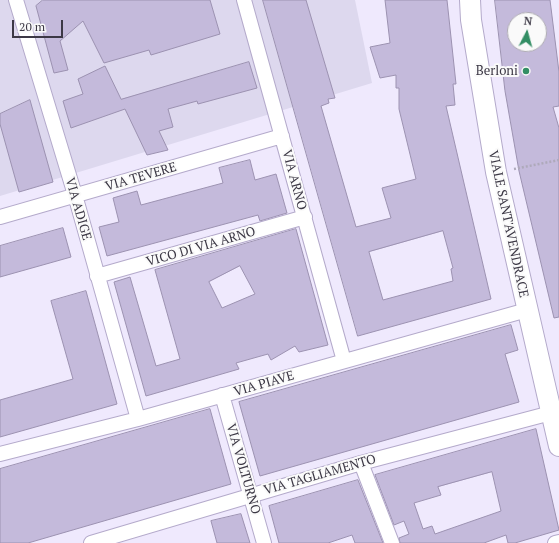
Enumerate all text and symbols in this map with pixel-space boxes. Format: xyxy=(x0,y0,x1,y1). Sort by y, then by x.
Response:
scale bar xyxy=(14,12,65,38)
north arrow xyxy=(507,12,547,52)
text: N xyxy=(523,14,533,28)
text: 20 m xyxy=(19,19,45,34)
place label: Berloni xyxy=(476,63,518,79)
marker: Berloni xyxy=(521,66,531,76)
street label: VIA ARNO xyxy=(278,148,310,212)
street label: VIALE SANT'AVENDRACE xyxy=(485,149,531,299)
street label: VIA TEVERE xyxy=(104,159,178,195)
street label: VIA ADIGE xyxy=(62,176,94,242)
street label: VICO DI VIA ARNO xyxy=(145,224,257,270)
street label: VIA PIAVE xyxy=(232,368,296,400)
street label: VIA VOLTURNO xyxy=(223,422,263,516)
street label: VIA TAGLIAMENTO xyxy=(262,452,378,498)

